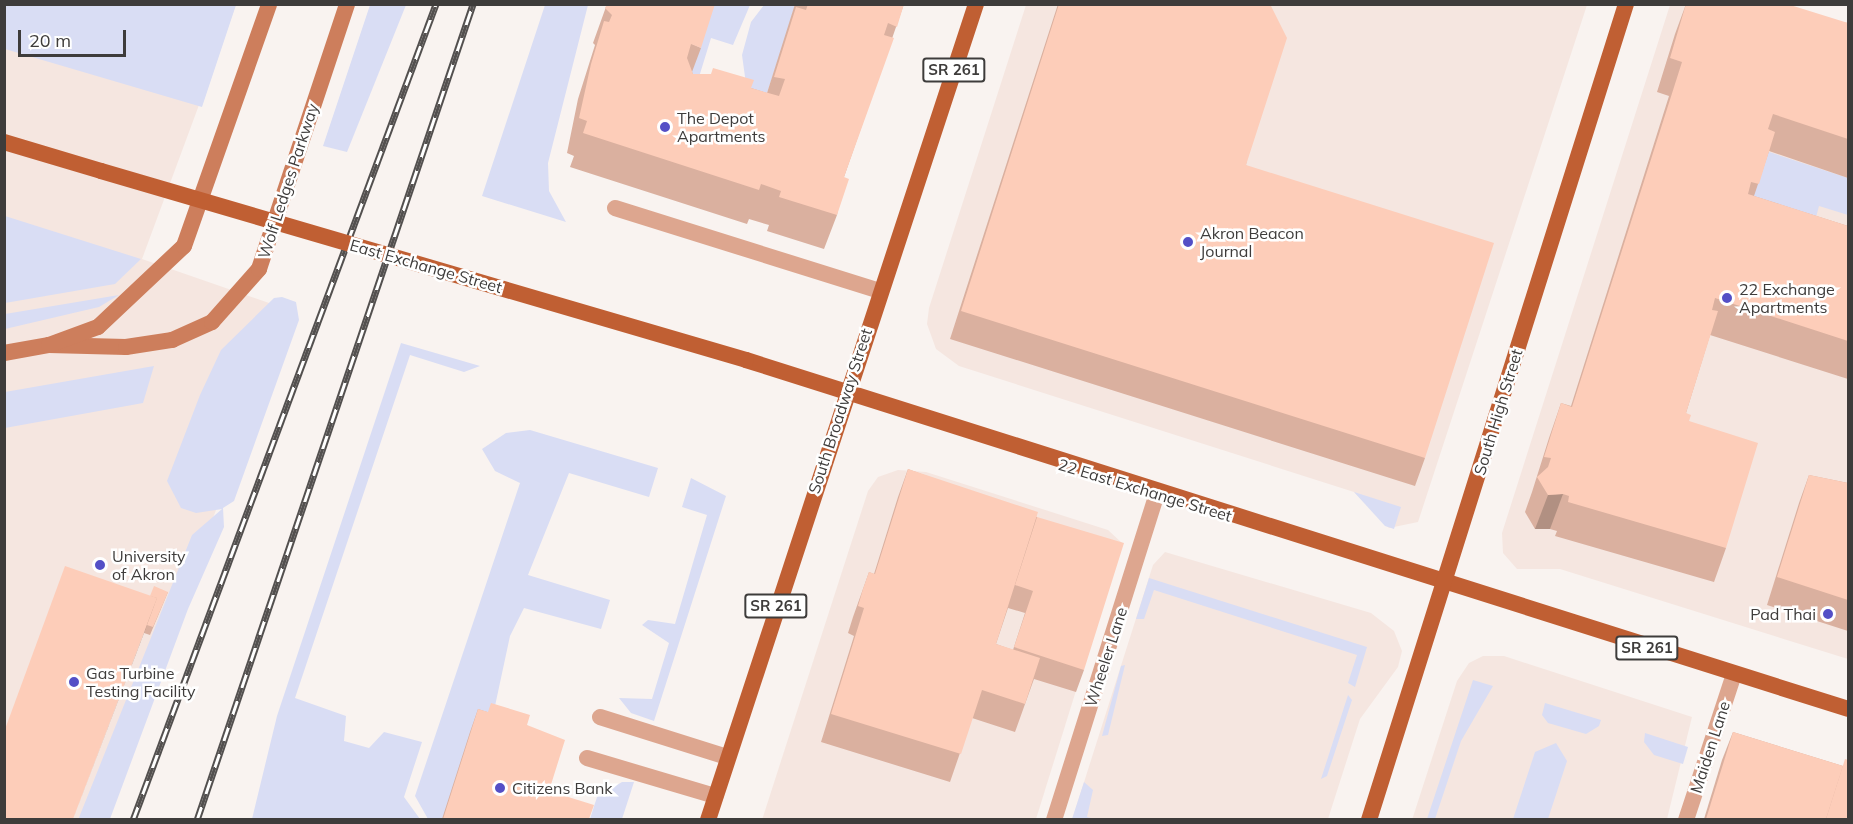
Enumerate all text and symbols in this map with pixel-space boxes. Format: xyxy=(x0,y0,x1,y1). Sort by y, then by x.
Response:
scale bar xyxy=(21,18,129,56)
text: 20 m xyxy=(29,29,71,52)
road number: SR 261 xyxy=(921,58,987,82)
street label: Wolf Ledges Parkway xyxy=(254,101,322,261)
place label: The Depot Apartments xyxy=(677,108,765,146)
marker: The Depot Apartments xyxy=(658,120,672,134)
place label: Akron Beacon Journal xyxy=(1200,223,1304,261)
street label: East Exchange Street xyxy=(348,235,504,297)
marker: Akron Beacon Journal xyxy=(1181,235,1195,249)
place label: 22 Exchange Apartments xyxy=(1739,279,1835,317)
marker: 22 Exchange Apartments xyxy=(1720,291,1734,305)
street label: South Broadway Street xyxy=(804,326,876,496)
street label: South High Street xyxy=(1470,347,1526,477)
street label: 22 East Exchange Street xyxy=(1056,454,1234,526)
place label: University of Akron xyxy=(112,546,186,584)
marker: University of Akron xyxy=(93,558,107,572)
road number: SR 261 xyxy=(743,594,809,618)
place label: Pad Thai xyxy=(1750,604,1816,624)
street label: Wheeler Lane xyxy=(1081,605,1131,709)
marker: Pad Thai xyxy=(1821,607,1835,621)
road number: SR 261 xyxy=(1614,636,1680,660)
place label: Gas Turbine Testing Facility xyxy=(86,663,195,701)
marker: Gas Turbine Testing Facility xyxy=(67,675,81,689)
street label: Maiden Lane xyxy=(1686,699,1734,795)
place label: Citizens Bank xyxy=(512,778,613,798)
marker: Citizens Bank xyxy=(493,781,507,795)

